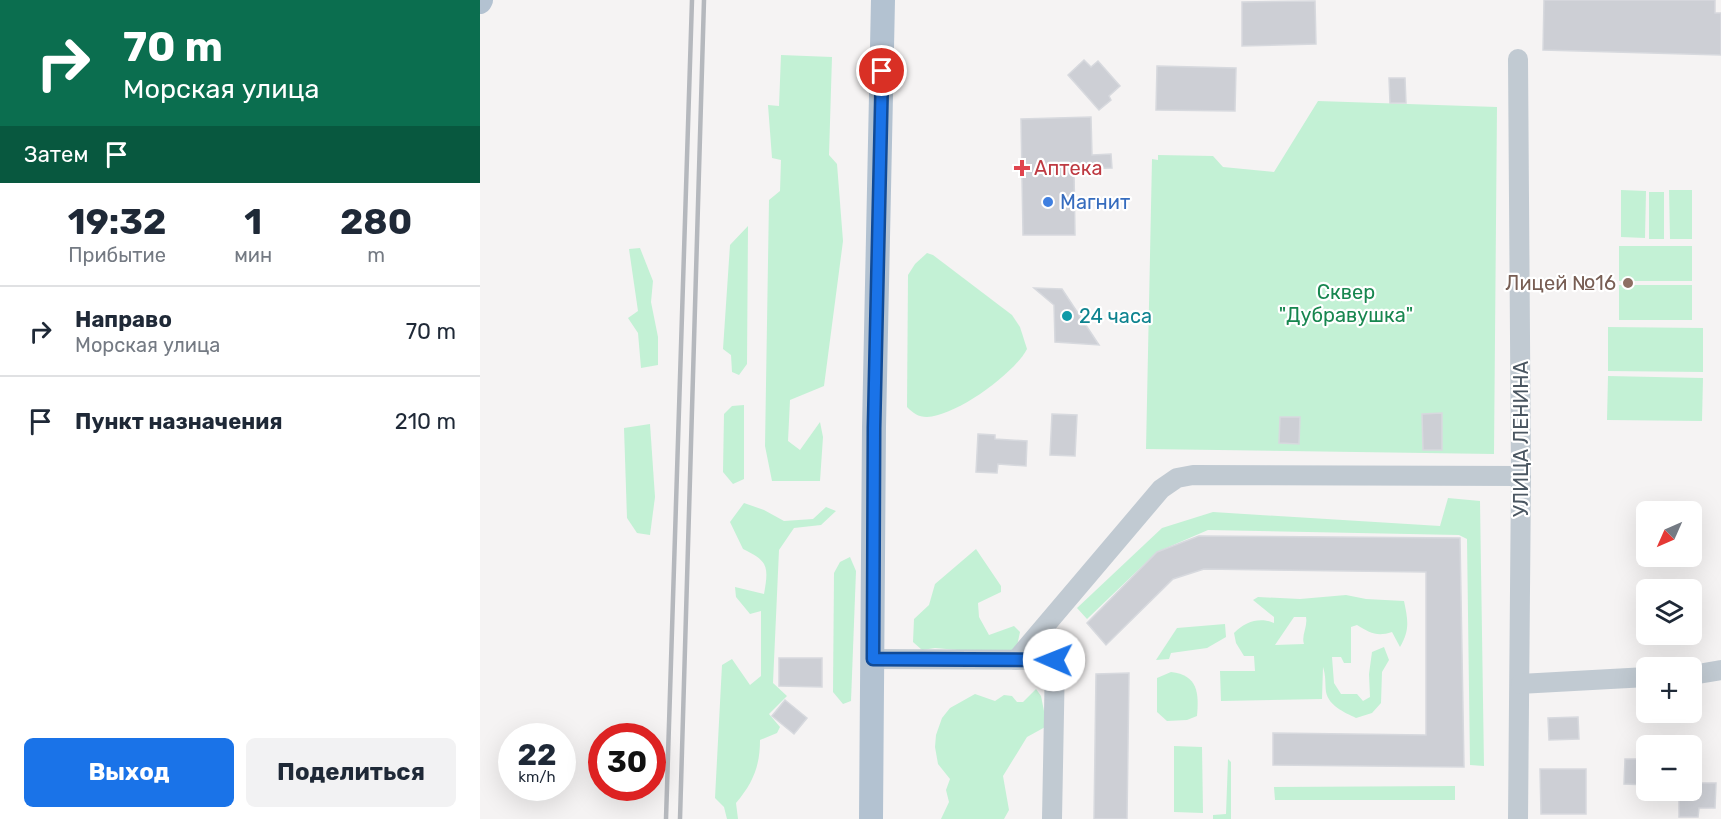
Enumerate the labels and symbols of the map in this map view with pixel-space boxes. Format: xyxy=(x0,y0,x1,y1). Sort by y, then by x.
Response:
pin xyxy=(856,45,907,96)
place label: Аптека xyxy=(1034,156,1102,180)
marker: Аптека xyxy=(1015,161,1029,175)
place label: Магнит xyxy=(1060,190,1130,214)
marker: Магнит xyxy=(1041,195,1055,209)
place label: Лицей №16 xyxy=(1505,271,1616,295)
marker: Лицей №16 xyxy=(1621,276,1635,290)
park label: Сквер "Дубравушка" xyxy=(1279,280,1413,327)
place label: 24 часа xyxy=(1079,304,1152,328)
marker: 24 часа xyxy=(1060,309,1074,323)
street label: УЛИЦА ЛЕНИНА xyxy=(1509,361,1533,517)
north arrow xyxy=(1636,501,1702,567)
position arrow xyxy=(1022,628,1086,692)
speed limit sign: 30 xyxy=(588,723,666,801)

